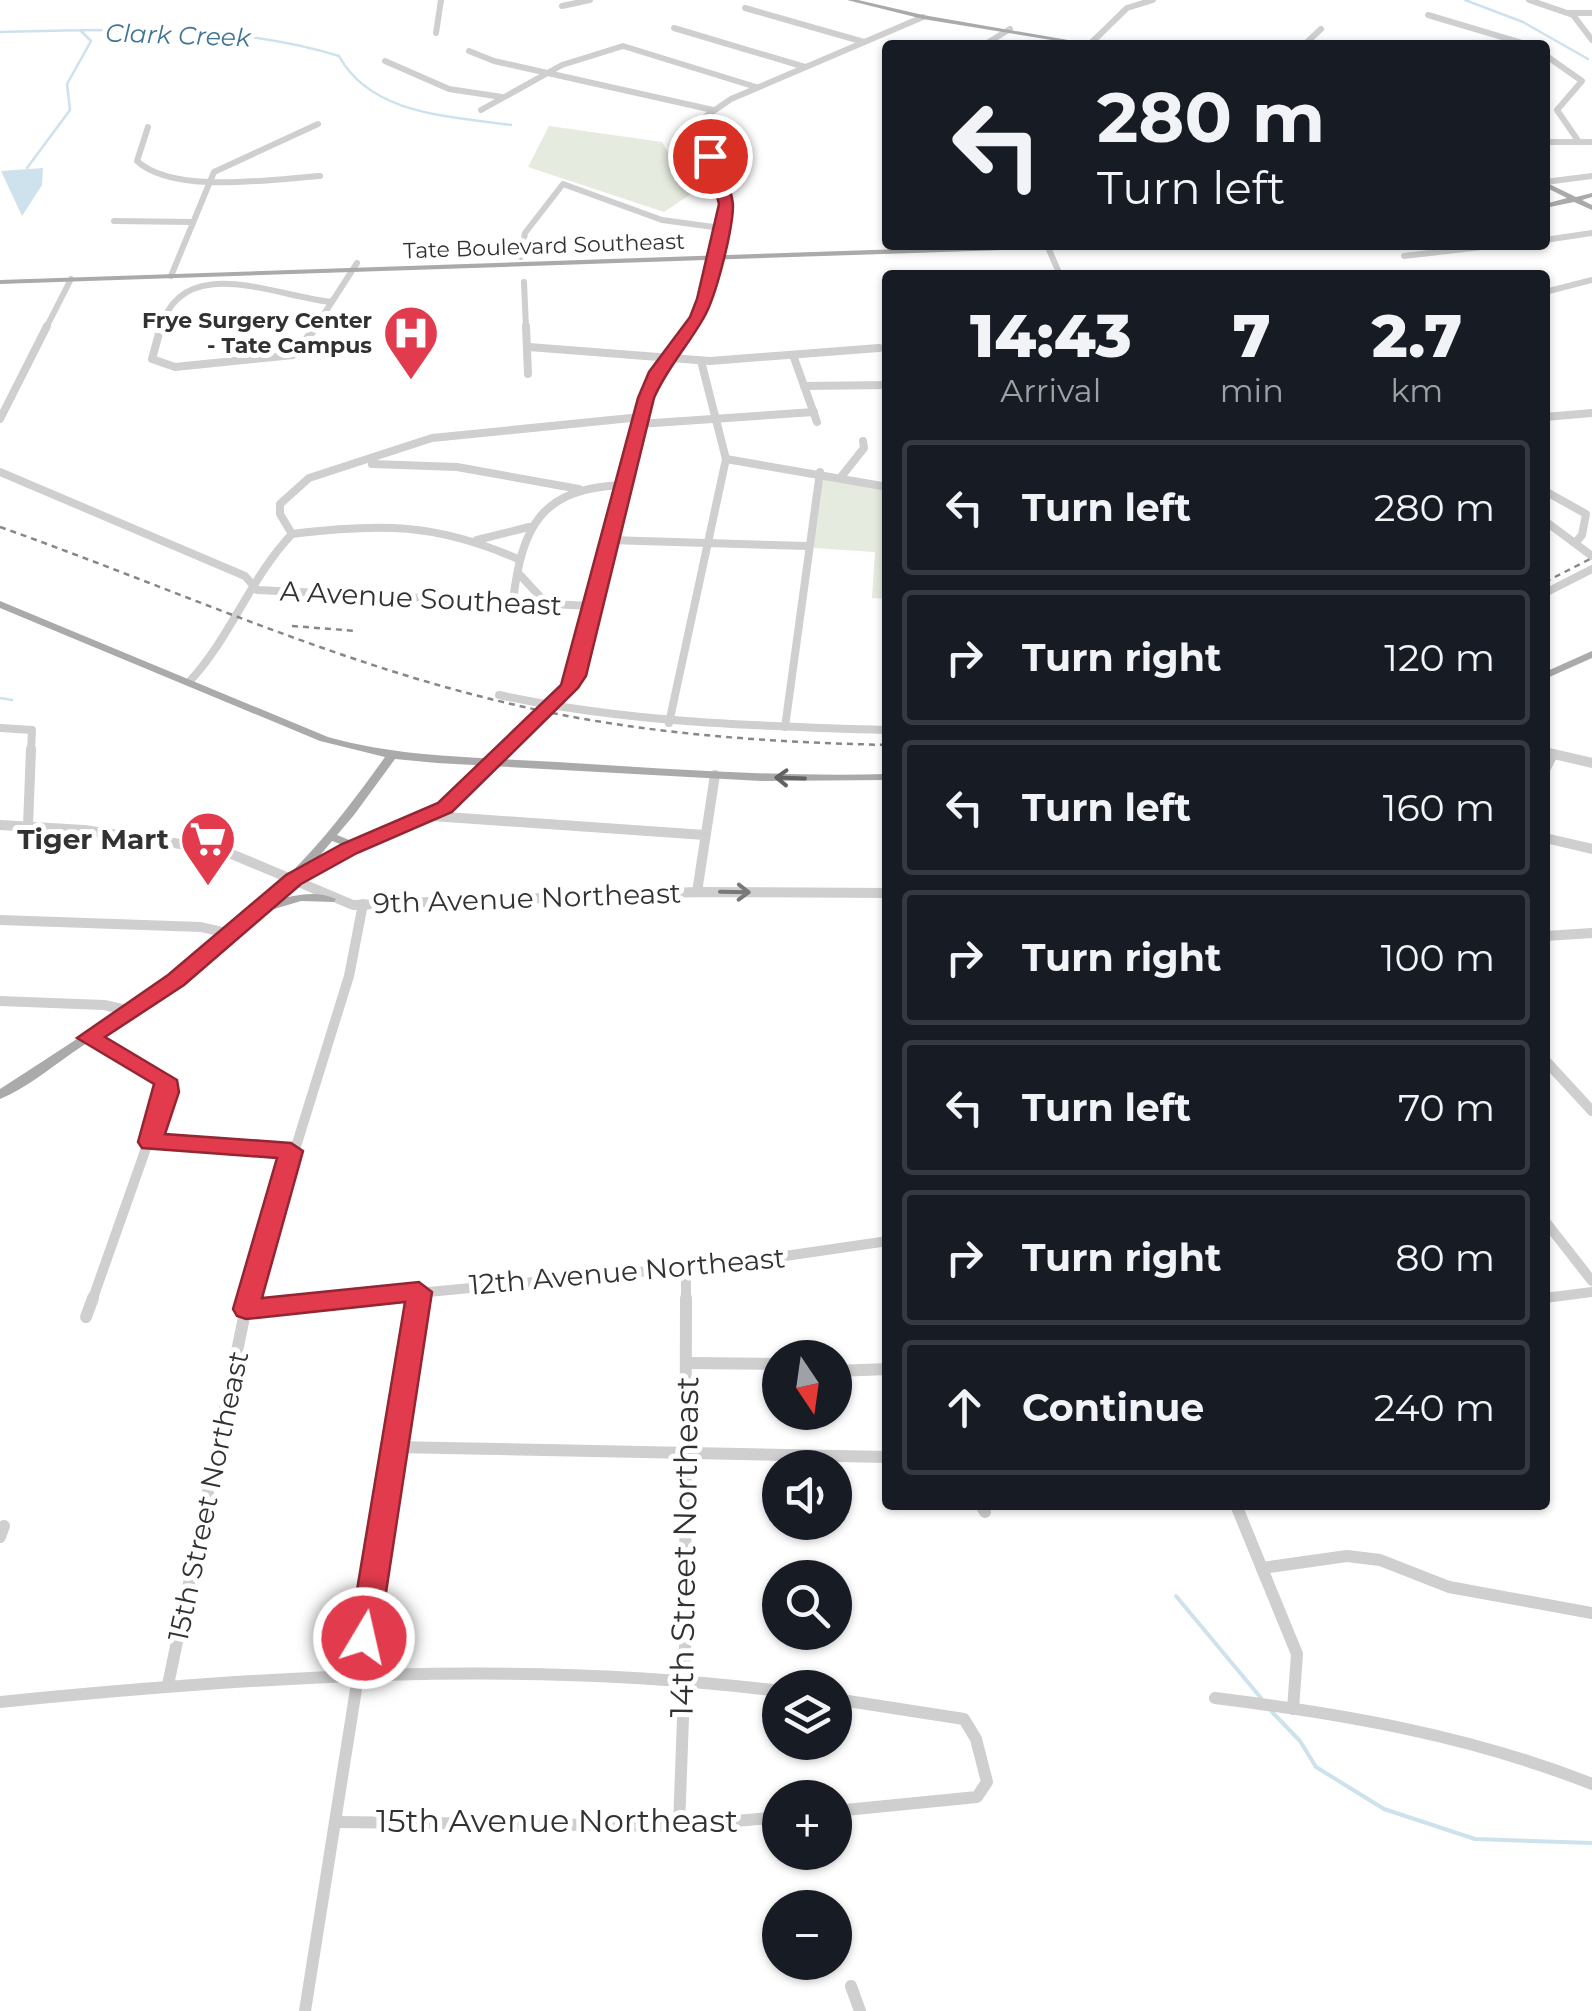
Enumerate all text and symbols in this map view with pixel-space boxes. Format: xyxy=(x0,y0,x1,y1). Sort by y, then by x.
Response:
water label: Clark Creek xyxy=(105,17,252,53)
text: 280 m xyxy=(1097,74,1325,160)
icon: left xyxy=(932,80,1062,210)
pin xyxy=(668,114,753,199)
icon: arrive xyxy=(683,129,738,184)
text: Turn left xyxy=(1097,160,1285,215)
street label: Tate Boulevard Southeast xyxy=(403,228,685,264)
text: 14:43 xyxy=(970,299,1132,372)
text: 7 xyxy=(1233,299,1271,372)
text: 2.7 xyxy=(1372,299,1462,372)
hospital icon: Frye Surgery Center - Tate Campus xyxy=(381,303,441,382)
place label: Frye Surgery Center - Tate Campus xyxy=(142,307,372,359)
text: Arrival xyxy=(1000,371,1101,410)
text: min xyxy=(1220,371,1284,410)
text: km xyxy=(1390,371,1443,410)
icon: left xyxy=(937,480,992,535)
text: Turn left xyxy=(1022,484,1191,531)
text: 280 m xyxy=(1374,484,1495,531)
street label: A Avenue Southeast xyxy=(279,574,563,622)
icon: right xyxy=(937,630,992,685)
text: Turn right xyxy=(1022,634,1221,681)
text: 120 m xyxy=(1384,634,1495,681)
one-way arrow xyxy=(775,769,807,788)
icon: left xyxy=(937,780,992,835)
text: Turn left xyxy=(1022,784,1191,831)
text: 160 m xyxy=(1383,784,1495,831)
supermarket icon: Tiger Mart xyxy=(178,809,238,888)
place label: Tiger Mart xyxy=(17,822,169,856)
street label: 9th Avenue Northeast xyxy=(372,876,682,920)
one-way arrow xyxy=(718,883,750,902)
icon: right xyxy=(937,930,992,985)
text: Turn right xyxy=(1022,934,1221,981)
text: 100 m xyxy=(1381,934,1495,981)
icon: left xyxy=(937,1080,992,1135)
text: Turn left xyxy=(1022,1084,1191,1131)
text: 70 m xyxy=(1398,1084,1495,1131)
icon: right xyxy=(937,1230,992,1285)
text: Turn right xyxy=(1022,1234,1221,1281)
text: 80 m xyxy=(1395,1234,1495,1281)
street label: 12th Avenue Northeast xyxy=(468,1240,786,1302)
north arrow xyxy=(762,1340,852,1430)
map controls xyxy=(762,1340,852,1980)
street label: 15th Street Northeast xyxy=(161,1348,255,1644)
street label: 14th Street Northeast xyxy=(662,1376,706,1718)
icon: ahead xyxy=(937,1380,992,1435)
text: Continue xyxy=(1022,1384,1204,1431)
text: 240 m xyxy=(1374,1384,1495,1431)
button: sound xyxy=(762,1450,852,1540)
button: search xyxy=(762,1560,852,1650)
position arrow xyxy=(312,1586,416,1690)
button: layers xyxy=(762,1670,852,1760)
button: + xyxy=(762,1780,852,1870)
street label: 15th Avenue Northeast xyxy=(376,1801,738,1840)
button: − xyxy=(762,1890,852,1980)

